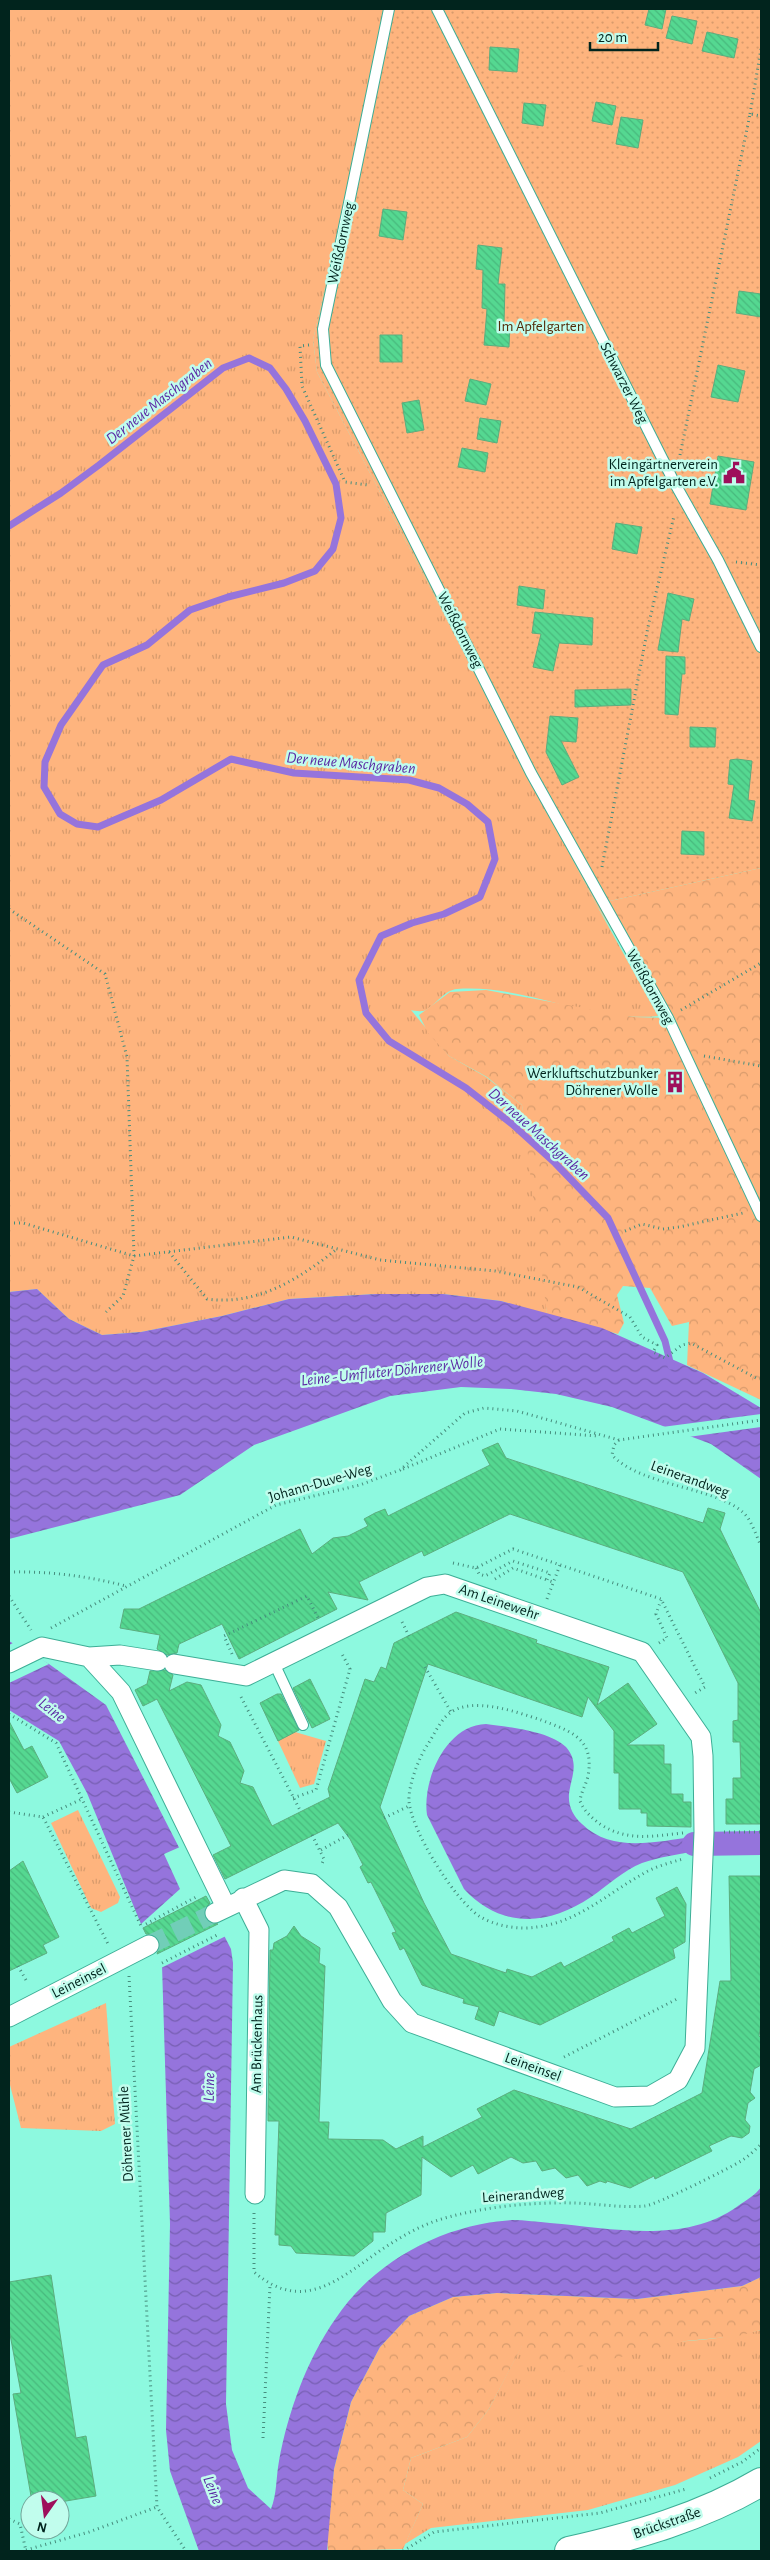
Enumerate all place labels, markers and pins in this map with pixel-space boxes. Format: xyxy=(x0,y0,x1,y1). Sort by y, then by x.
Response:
place label: Kleingärtnerverein im Apfelgarten e.V. xyxy=(608,457,718,489)
public building icon: Kleingärtnerverein im Apfelgarten e.V. xyxy=(721,460,747,486)
place label: Werkluftschutzbunker Döhrener Wolle xyxy=(527,1066,658,1098)
building icon: Werkluftschutzbunker Döhrener Wolle xyxy=(662,1069,688,1095)

